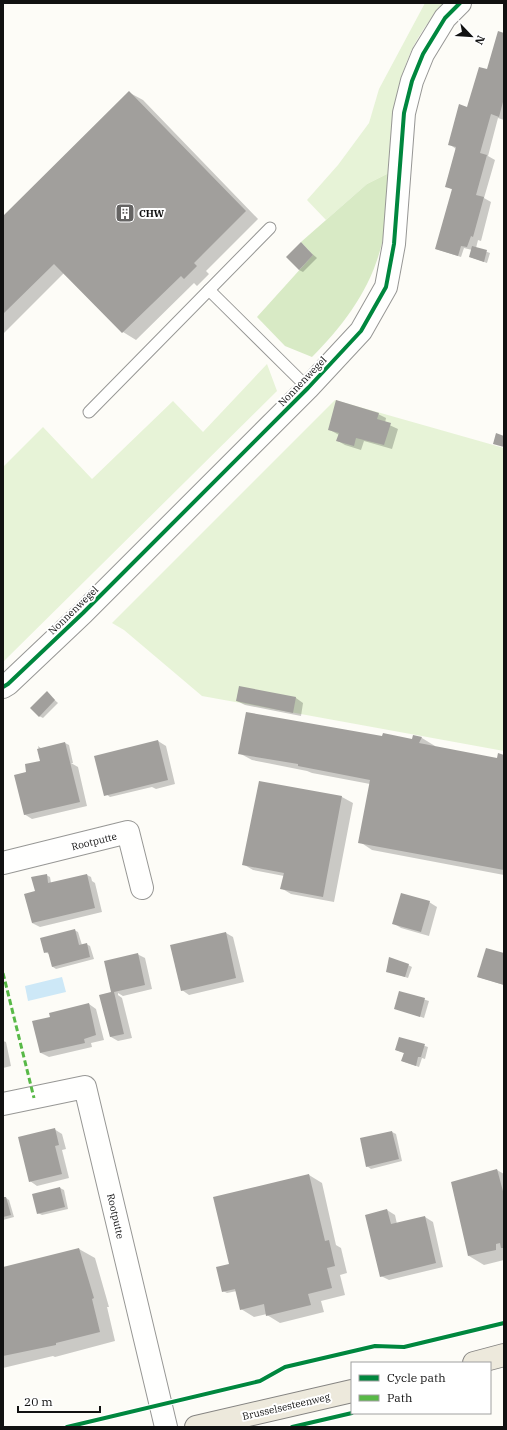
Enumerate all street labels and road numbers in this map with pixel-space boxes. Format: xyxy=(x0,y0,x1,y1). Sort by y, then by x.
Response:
street label: Nonnenwegel xyxy=(275,354,329,409)
street label: Nonnenwegel xyxy=(46,583,101,637)
street label: Rootputte xyxy=(70,830,118,853)
street label: Rootputte xyxy=(104,1192,127,1240)
street label: Brusselsesteenweg xyxy=(241,1390,332,1423)

